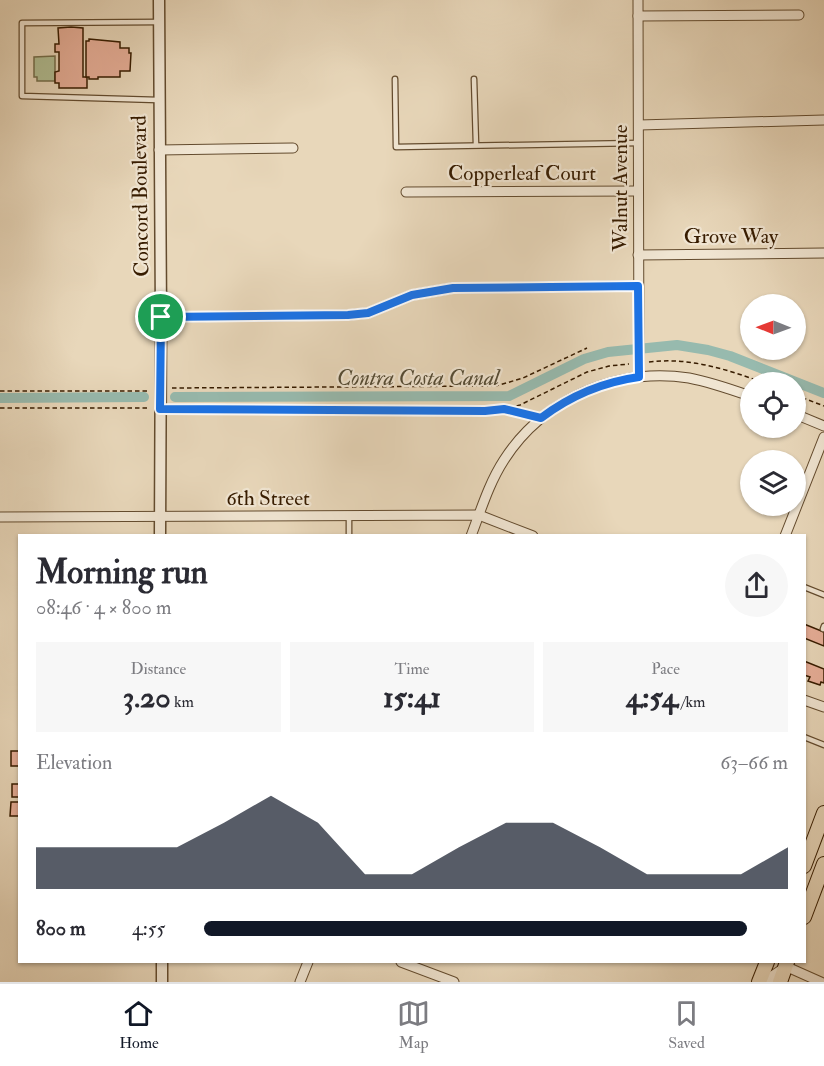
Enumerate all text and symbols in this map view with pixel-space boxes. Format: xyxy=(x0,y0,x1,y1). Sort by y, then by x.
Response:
street label: Concord Boulevard xyxy=(126,114,155,277)
street label: Walnut Avenue xyxy=(607,124,634,253)
street label: Copperleaf Court xyxy=(448,160,596,187)
street label: Grove Way xyxy=(684,223,779,250)
pin xyxy=(135,291,186,342)
north arrow xyxy=(740,294,806,360)
map controls xyxy=(740,294,806,516)
icon: arrive xyxy=(144,300,177,333)
water label: Contra Costa Canal xyxy=(337,364,501,392)
button: locate xyxy=(740,372,806,438)
button: layers xyxy=(740,450,806,516)
street label: 6th Street xyxy=(226,485,310,512)
text: Morning run xyxy=(36,552,208,593)
button: share xyxy=(725,554,788,617)
text: 08:46 · 4 × 800 m xyxy=(36,595,171,620)
text: Distance xyxy=(130,659,186,679)
text: Time xyxy=(395,659,429,679)
text: Pace xyxy=(651,659,680,679)
text: 3.20 xyxy=(123,679,171,716)
text: 15:41 xyxy=(383,679,441,716)
text: 4:54 xyxy=(626,679,678,716)
text: km xyxy=(171,692,194,712)
text: /km xyxy=(678,692,706,712)
text: Elevation xyxy=(36,750,112,775)
text: 63–66 m xyxy=(720,750,788,775)
text: 800 m xyxy=(36,916,86,941)
text: 4:55 xyxy=(132,916,165,941)
tab: Home xyxy=(119,997,159,1053)
tab: Map xyxy=(397,997,430,1053)
tab: Saved xyxy=(668,997,705,1053)

